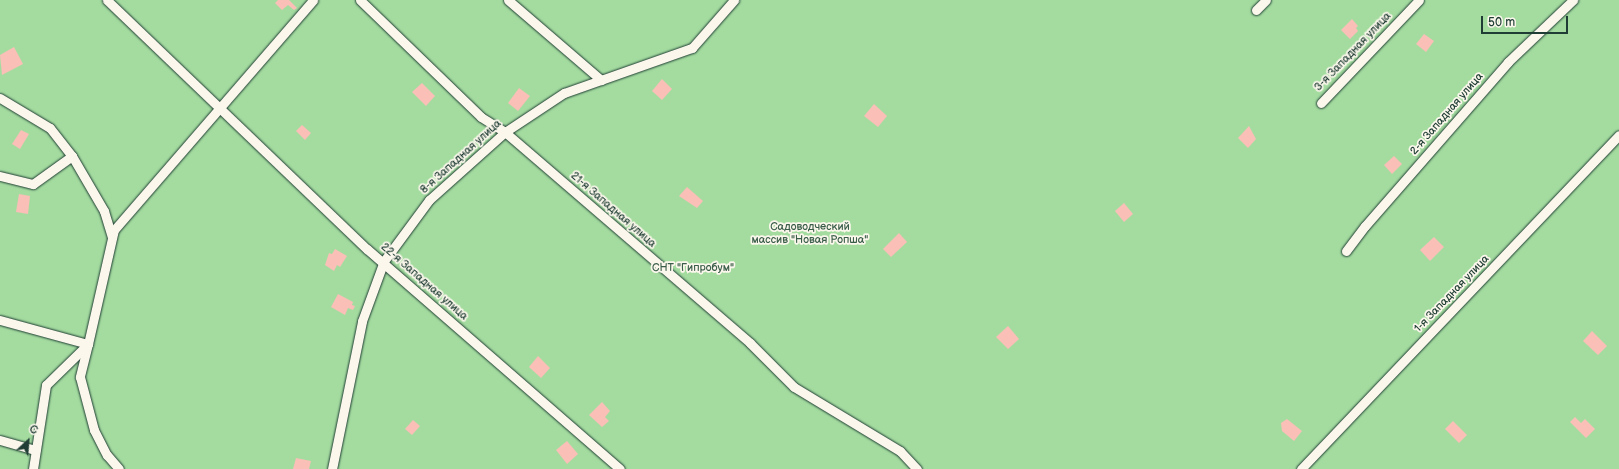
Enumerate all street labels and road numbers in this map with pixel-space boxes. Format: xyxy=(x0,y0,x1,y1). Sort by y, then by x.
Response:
street label: 3-я Западная улица xyxy=(1312,10,1394,94)
street label: 2-я Западная улица xyxy=(1408,70,1486,158)
street label: 8-я Западная улица xyxy=(418,117,504,197)
street label: 21-я Западная улица xyxy=(568,169,658,251)
street label: 22-я Западная улица xyxy=(378,241,470,323)
street label: 1-я Западная улица xyxy=(1412,253,1492,335)

